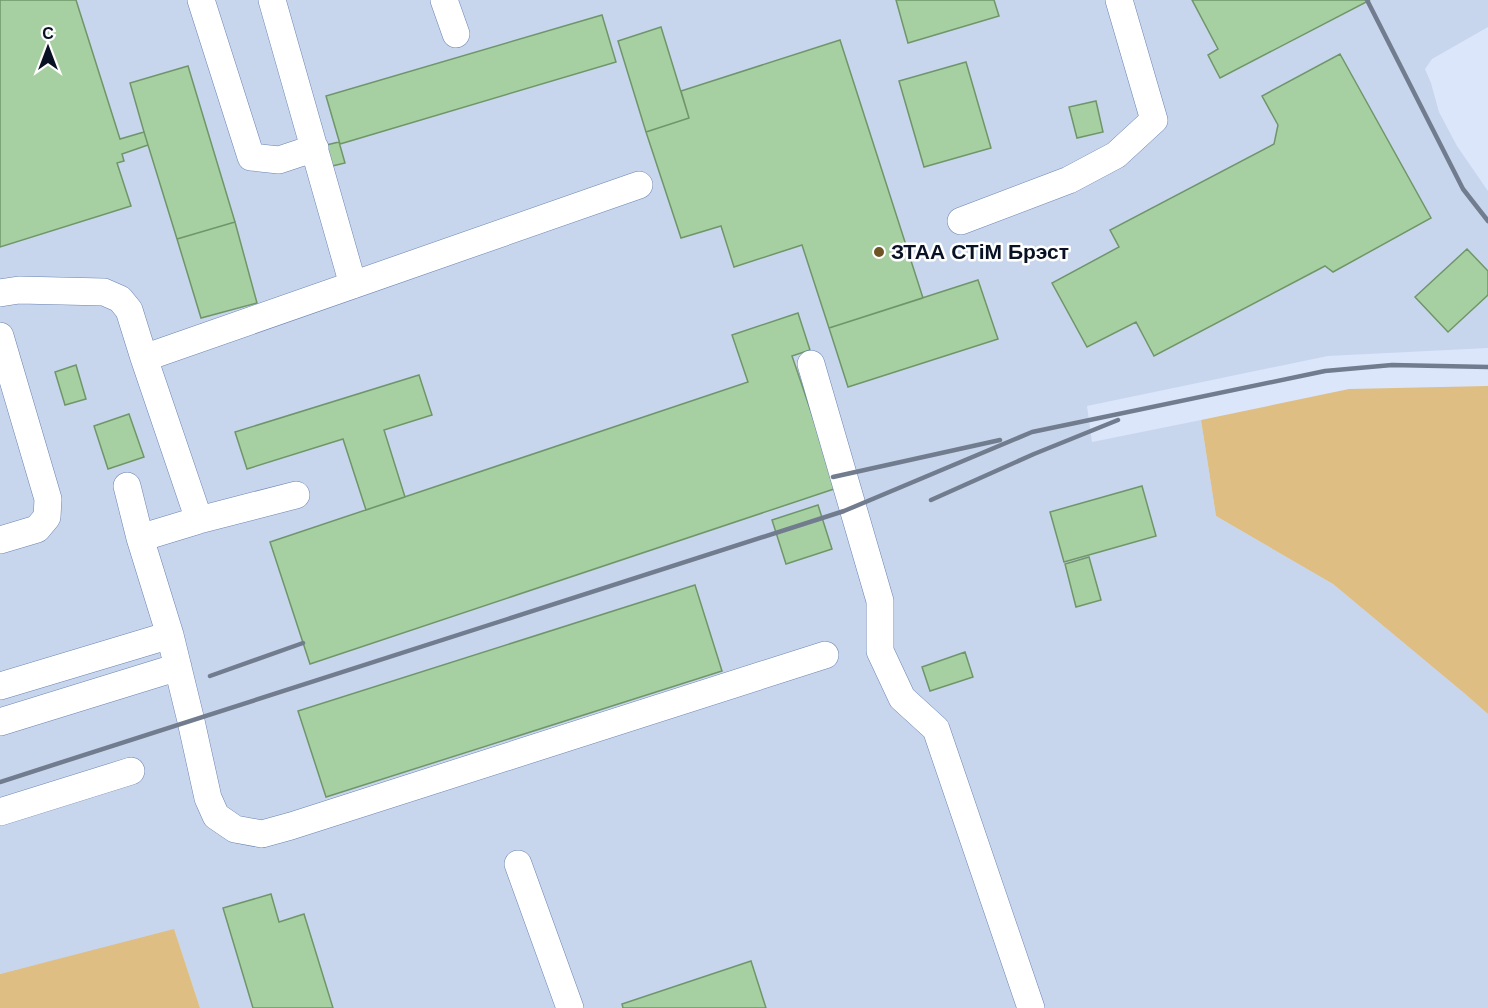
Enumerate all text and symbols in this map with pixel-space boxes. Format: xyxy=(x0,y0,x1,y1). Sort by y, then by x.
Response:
north arrow xyxy=(18,18,78,78)
text: С xyxy=(42,24,54,43)
place label: ЗТАА СТіМ Брэст xyxy=(891,239,1069,264)
marker: ЗТАА СТіМ Брэст xyxy=(872,245,886,259)

